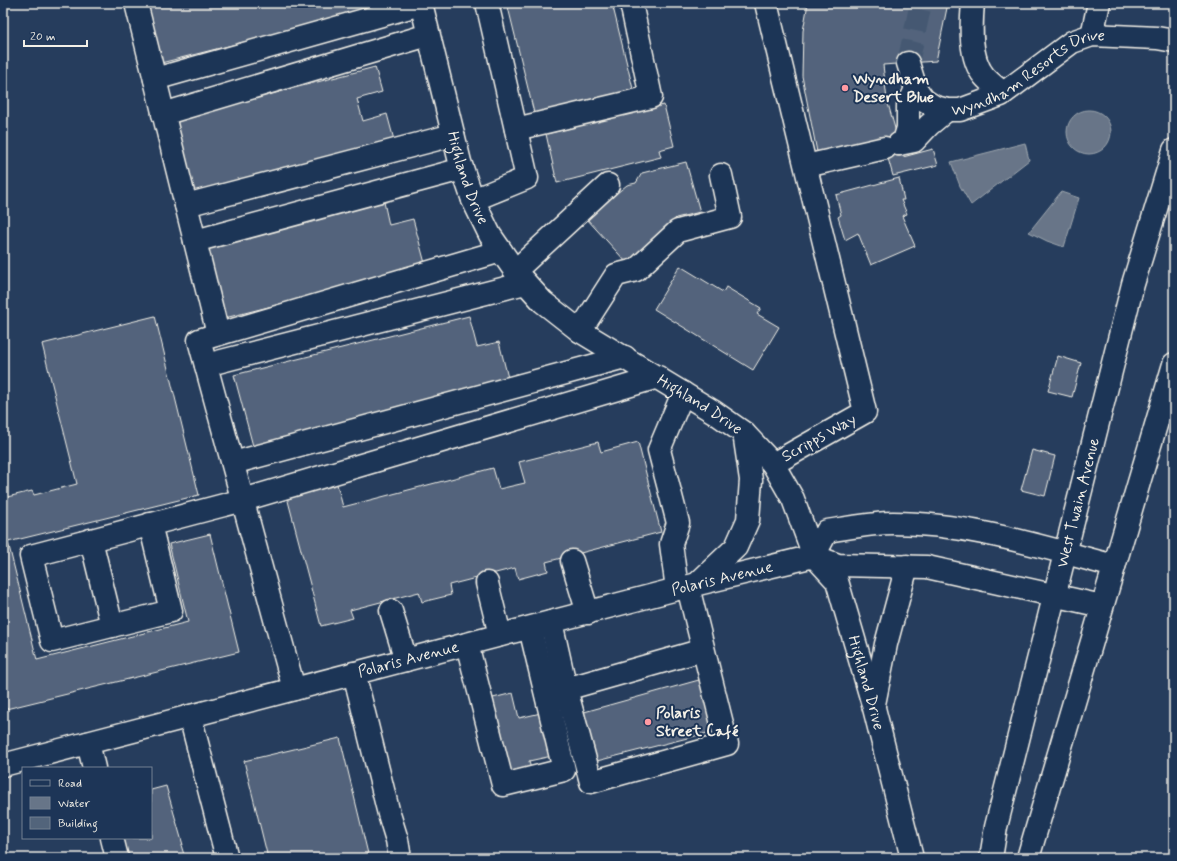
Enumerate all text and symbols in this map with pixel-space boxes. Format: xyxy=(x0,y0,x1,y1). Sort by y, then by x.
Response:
scale bar xyxy=(24,22,87,48)
street label: Wyndham Resorts Drive xyxy=(951,24,1105,121)
text: 20 m xyxy=(30,29,56,45)
place label: Wyndham Desert Blue xyxy=(852,69,934,108)
marker: Wyndham Desert Blue xyxy=(840,83,850,93)
street label: Highland Drive xyxy=(442,129,494,228)
street label: Highland Drive xyxy=(653,370,747,439)
street label: Scripps Way xyxy=(778,409,860,467)
street label: West Twain Avenue xyxy=(1051,435,1104,570)
street label: Polaris Avenue xyxy=(669,556,775,601)
street label: Highland Drive xyxy=(843,633,890,732)
street label: Polaris Avenue xyxy=(356,636,461,682)
place label: Polaris Street Café xyxy=(656,703,739,742)
marker: Polaris Street Café xyxy=(643,717,653,727)
legend xyxy=(22,767,152,839)
text: Road xyxy=(58,776,82,792)
text: Water xyxy=(58,796,90,812)
text: Building xyxy=(58,816,98,833)

